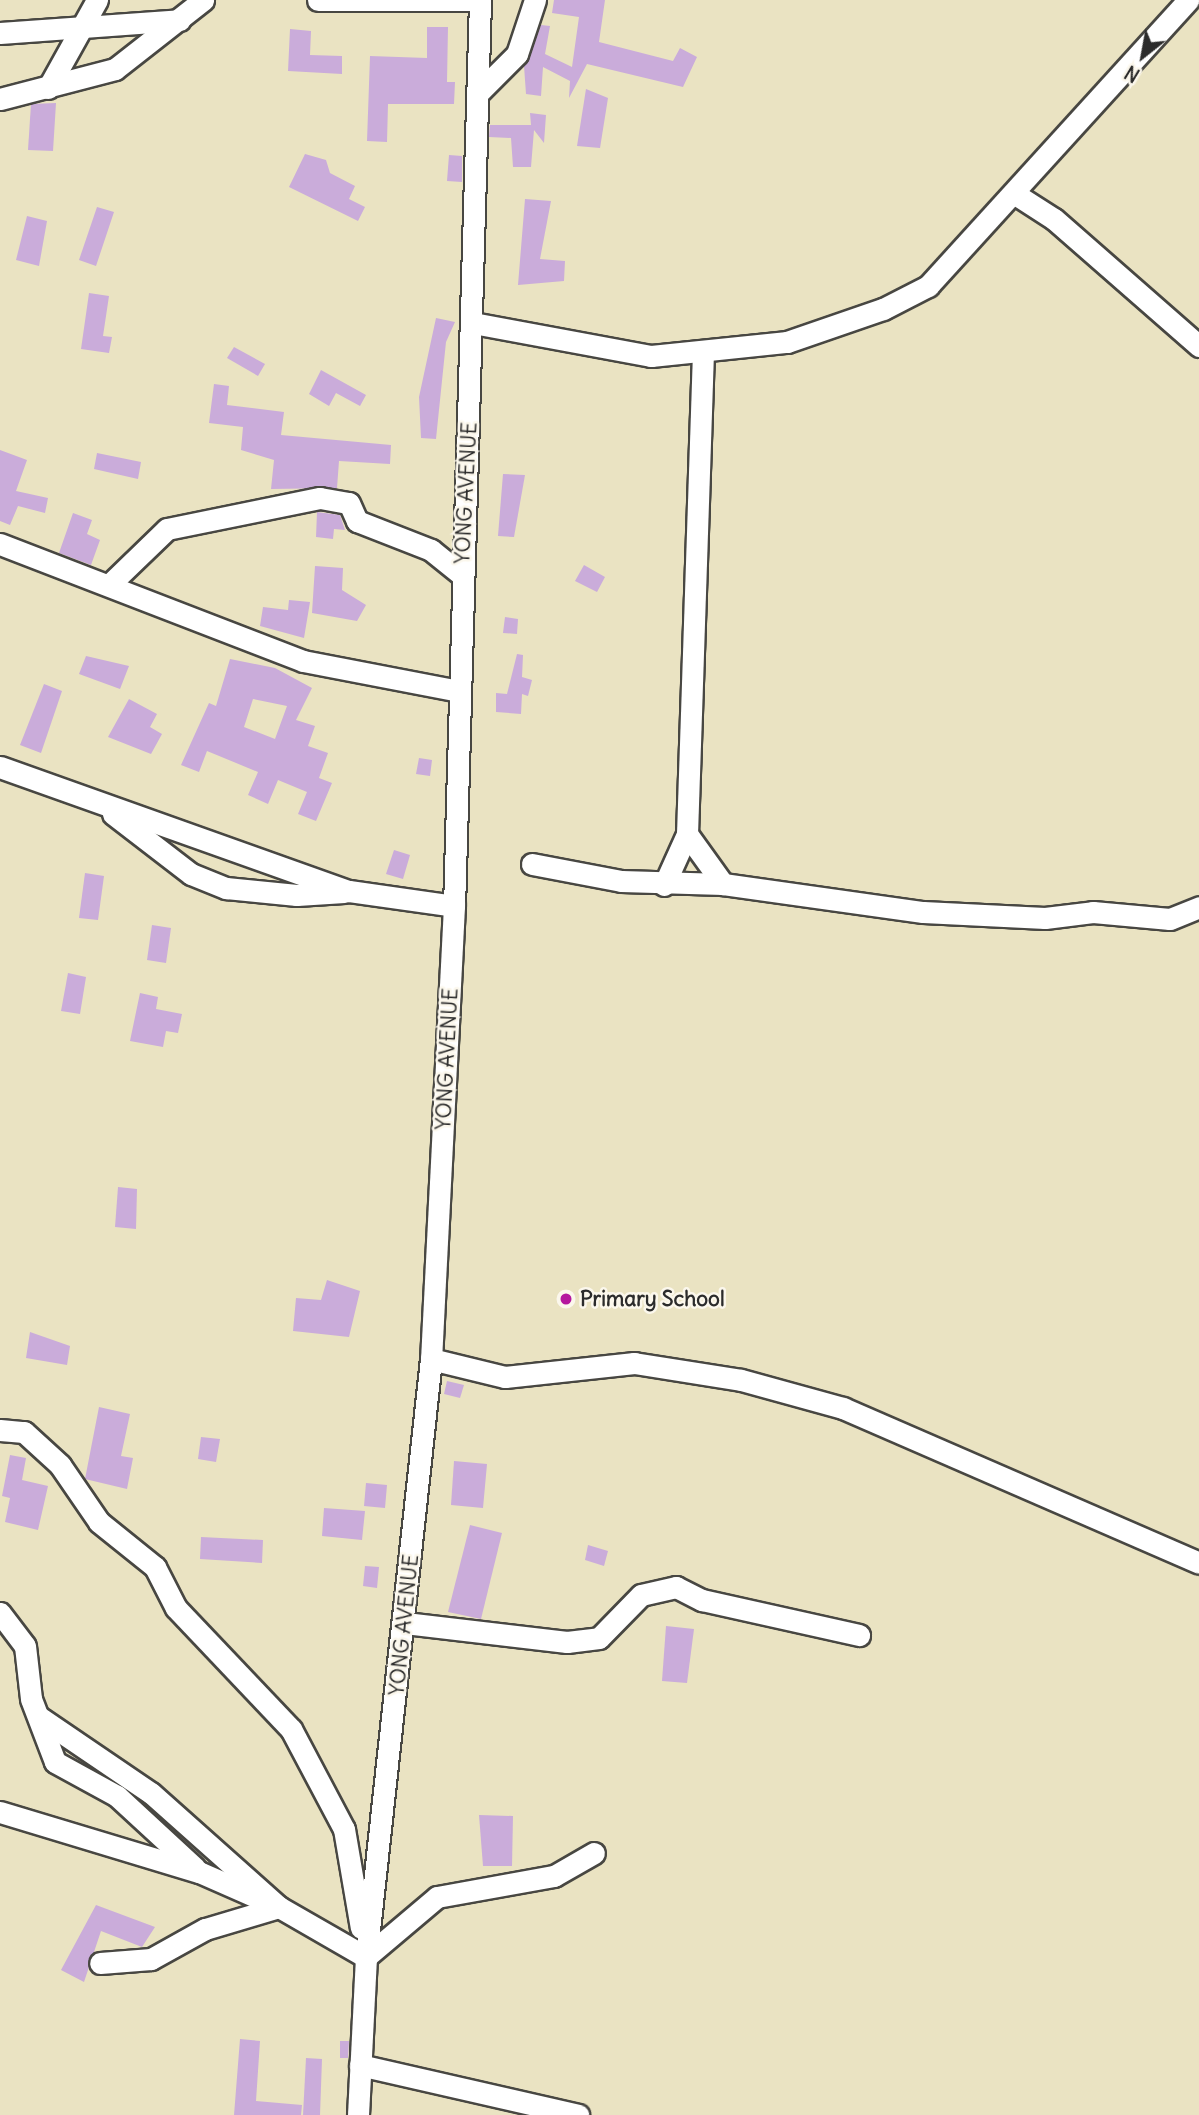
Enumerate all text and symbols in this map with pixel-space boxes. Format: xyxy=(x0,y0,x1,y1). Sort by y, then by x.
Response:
north arrow xyxy=(1108,21,1178,91)
text: N xyxy=(1120,60,1144,88)
street label: YONG AVENUE xyxy=(450,422,482,564)
street label: YONG AVENUE xyxy=(431,988,463,1130)
place label: Primary School xyxy=(580,1286,725,1312)
marker: Primary School xyxy=(558,1291,574,1307)
street label: YONG AVENUE xyxy=(384,1553,424,1697)

